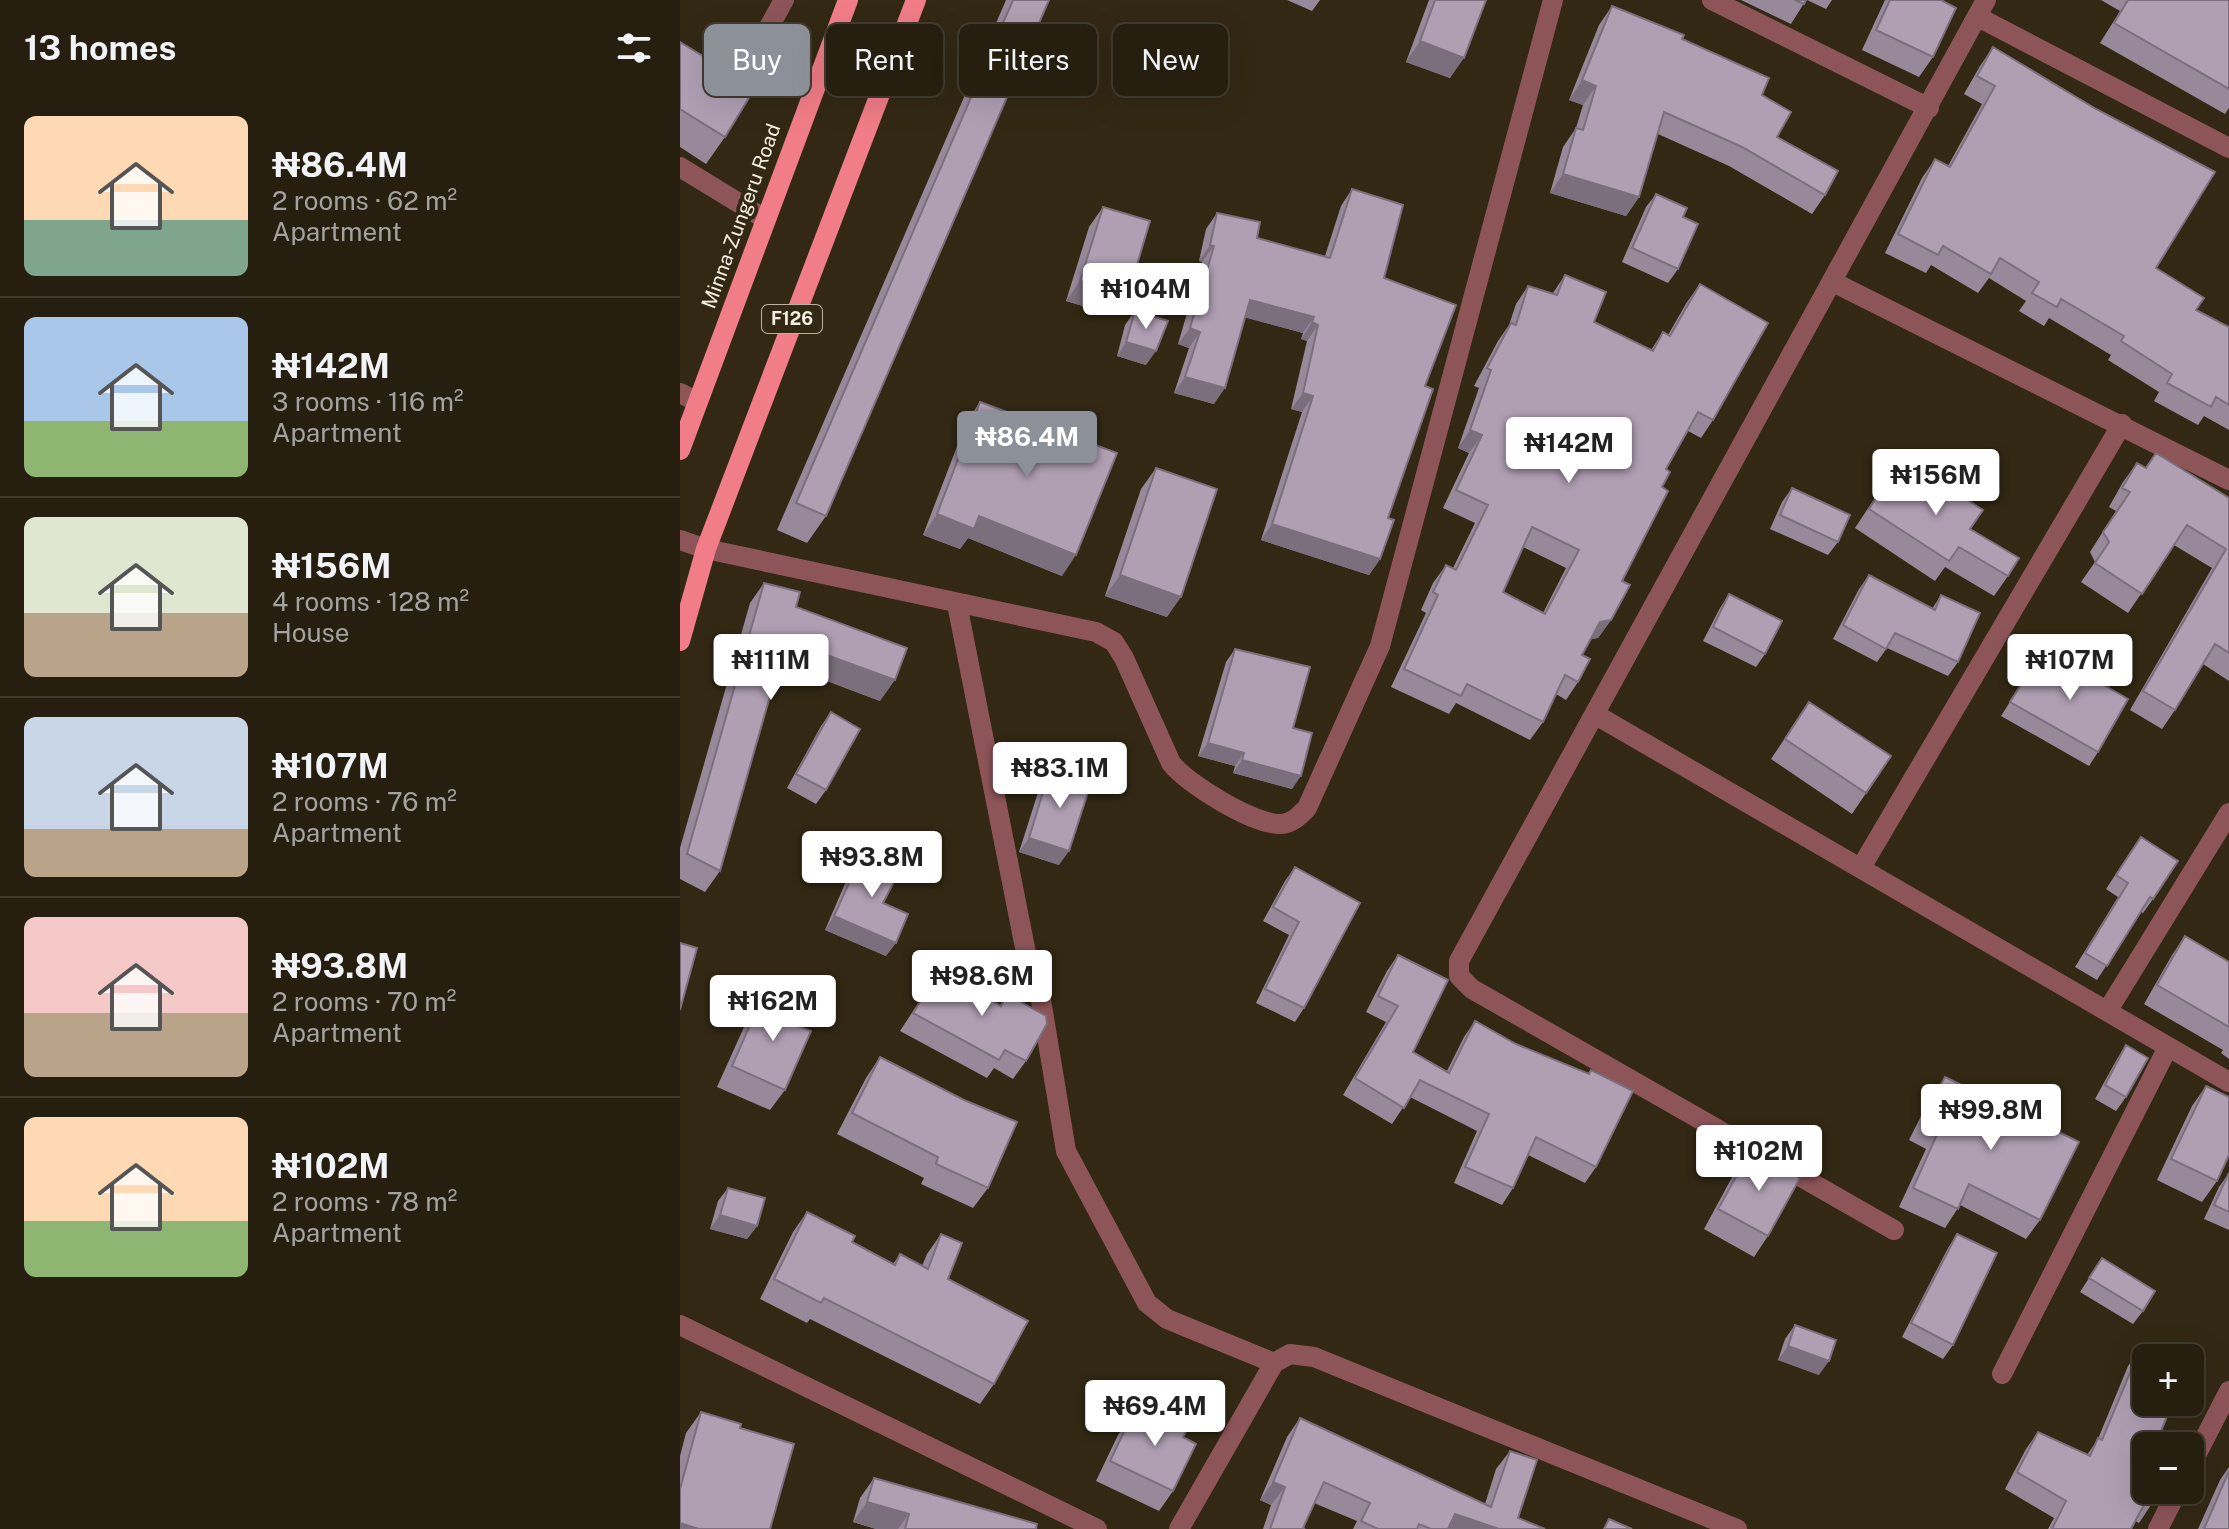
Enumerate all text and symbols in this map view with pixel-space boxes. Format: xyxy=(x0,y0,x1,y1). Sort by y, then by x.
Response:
chip: Buy xyxy=(704,24,810,96)
chip: Rent xyxy=(826,24,943,96)
chip: Filters xyxy=(959,24,1097,96)
chip: New xyxy=(1113,24,1228,96)
icon: filters xyxy=(612,26,656,70)
text: 13 homes xyxy=(24,28,176,68)
street label: Minna-Zungeru Road xyxy=(696,120,786,312)
text: ₦86.4M xyxy=(272,145,408,185)
icon: home xyxy=(88,148,184,244)
text: 2 rooms · 62 m² xyxy=(272,185,457,216)
text: Apartment xyxy=(272,216,402,247)
pin: ₦104M xyxy=(1090,263,1202,331)
text: ₦104M xyxy=(1101,273,1191,304)
road number: F126 xyxy=(762,305,822,333)
text: ₦142M xyxy=(272,346,390,386)
icon: home xyxy=(88,349,184,445)
text: 3 rooms · 116 m² xyxy=(272,386,464,417)
pin: ₦86.4M xyxy=(962,411,1092,479)
text: Apartment xyxy=(272,417,402,448)
pin: ₦142M xyxy=(1513,417,1625,485)
text: ₦86.4M xyxy=(975,421,1079,452)
text: ₦142M xyxy=(1524,427,1614,458)
pin: ₦156M xyxy=(1880,449,1992,517)
text: ₦156M xyxy=(1890,459,1982,490)
text: ₦156M xyxy=(272,546,391,586)
icon: home xyxy=(88,549,184,645)
text: 4 rooms · 128 m² xyxy=(272,586,469,617)
text: House xyxy=(272,617,349,648)
pin: ₦111M xyxy=(715,634,827,702)
pin: ₦107M xyxy=(2014,634,2126,702)
text: ₦111M xyxy=(732,644,810,675)
text: ₦107M xyxy=(2025,644,2115,675)
pin: ₦83.1M xyxy=(995,742,1125,810)
text: ₦107M xyxy=(272,746,389,786)
icon: home xyxy=(88,749,184,845)
text: ₦83.1M xyxy=(1011,752,1109,783)
text: 2 rooms · 76 m² xyxy=(272,786,457,817)
text: Apartment xyxy=(272,817,402,848)
pin: ₦93.8M xyxy=(807,831,937,899)
text: ₦93.8M xyxy=(820,841,924,872)
text: ₦93.8M xyxy=(272,946,408,986)
icon: home xyxy=(88,949,184,1045)
pin: ₦98.6M xyxy=(917,950,1047,1018)
text: ₦98.6M xyxy=(930,960,1034,991)
pin: ₦162M xyxy=(717,975,829,1043)
text: ₦162M xyxy=(728,985,818,1016)
text: 2 rooms · 70 m² xyxy=(272,986,456,1017)
text: Apartment xyxy=(272,1017,402,1048)
pin: ₦99.8M xyxy=(1926,1084,2056,1152)
text: ₦99.8M xyxy=(1939,1094,2043,1125)
pin: ₦102M xyxy=(1703,1125,1815,1193)
text: ₦102M xyxy=(1714,1135,1804,1166)
text: ₦102M xyxy=(272,1146,390,1186)
icon: home xyxy=(88,1149,184,1245)
text: 2 rooms · 78 m² xyxy=(272,1186,457,1217)
text: Apartment xyxy=(272,1217,402,1248)
map controls xyxy=(2132,1344,2204,1504)
button: + xyxy=(2132,1344,2204,1416)
pin: ₦69.4M xyxy=(1090,1380,1220,1448)
text: ₦69.4M xyxy=(1103,1390,1207,1421)
button: − xyxy=(2132,1432,2204,1504)

